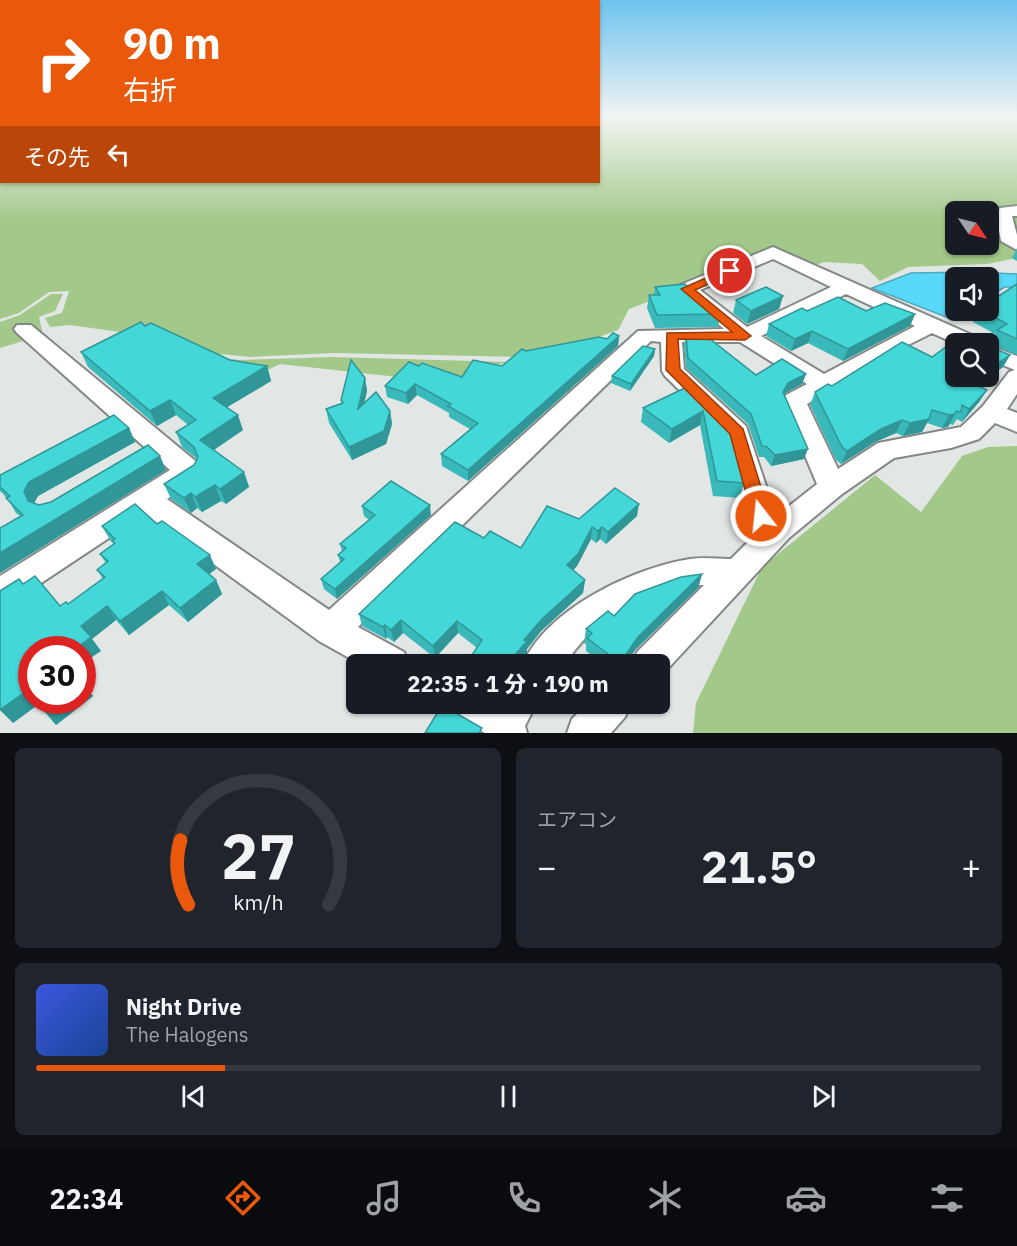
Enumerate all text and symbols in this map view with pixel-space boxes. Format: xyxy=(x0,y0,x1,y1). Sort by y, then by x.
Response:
text: 90 m xyxy=(123,16,221,71)
icon: right xyxy=(24,24,102,102)
text: 右折 xyxy=(123,72,177,107)
icon: left xyxy=(102,138,135,171)
text: その先 xyxy=(24,142,90,171)
north arrow xyxy=(945,201,999,255)
map controls xyxy=(945,201,999,387)
pin xyxy=(704,245,755,296)
icon: arrive xyxy=(713,254,746,287)
button: sound xyxy=(945,267,999,321)
button: search xyxy=(945,333,999,387)
position arrow xyxy=(729,484,793,548)
speed limit sign: 30 xyxy=(18,636,96,714)
text: 22:35 · 1 分 · 190 m xyxy=(407,669,609,698)
text: エアコン xyxy=(537,806,617,833)
text: 27 xyxy=(221,815,295,896)
text: 21.5° xyxy=(701,837,817,895)
text: − xyxy=(537,845,557,888)
text: + xyxy=(961,845,981,888)
text: km/h xyxy=(233,888,283,916)
text: Night Drive xyxy=(126,992,242,1021)
text: The Halogens xyxy=(126,1021,248,1048)
icon: previous xyxy=(177,1080,210,1113)
icon: pause xyxy=(492,1080,525,1113)
icon: next xyxy=(807,1080,840,1113)
icon: directions xyxy=(222,1177,264,1219)
icon: music xyxy=(363,1177,405,1219)
icon: phone xyxy=(503,1177,545,1219)
icon: climate xyxy=(644,1177,686,1219)
icon: car xyxy=(785,1177,827,1219)
icon: filters xyxy=(926,1177,968,1219)
text: 22:34 xyxy=(49,1181,123,1216)

